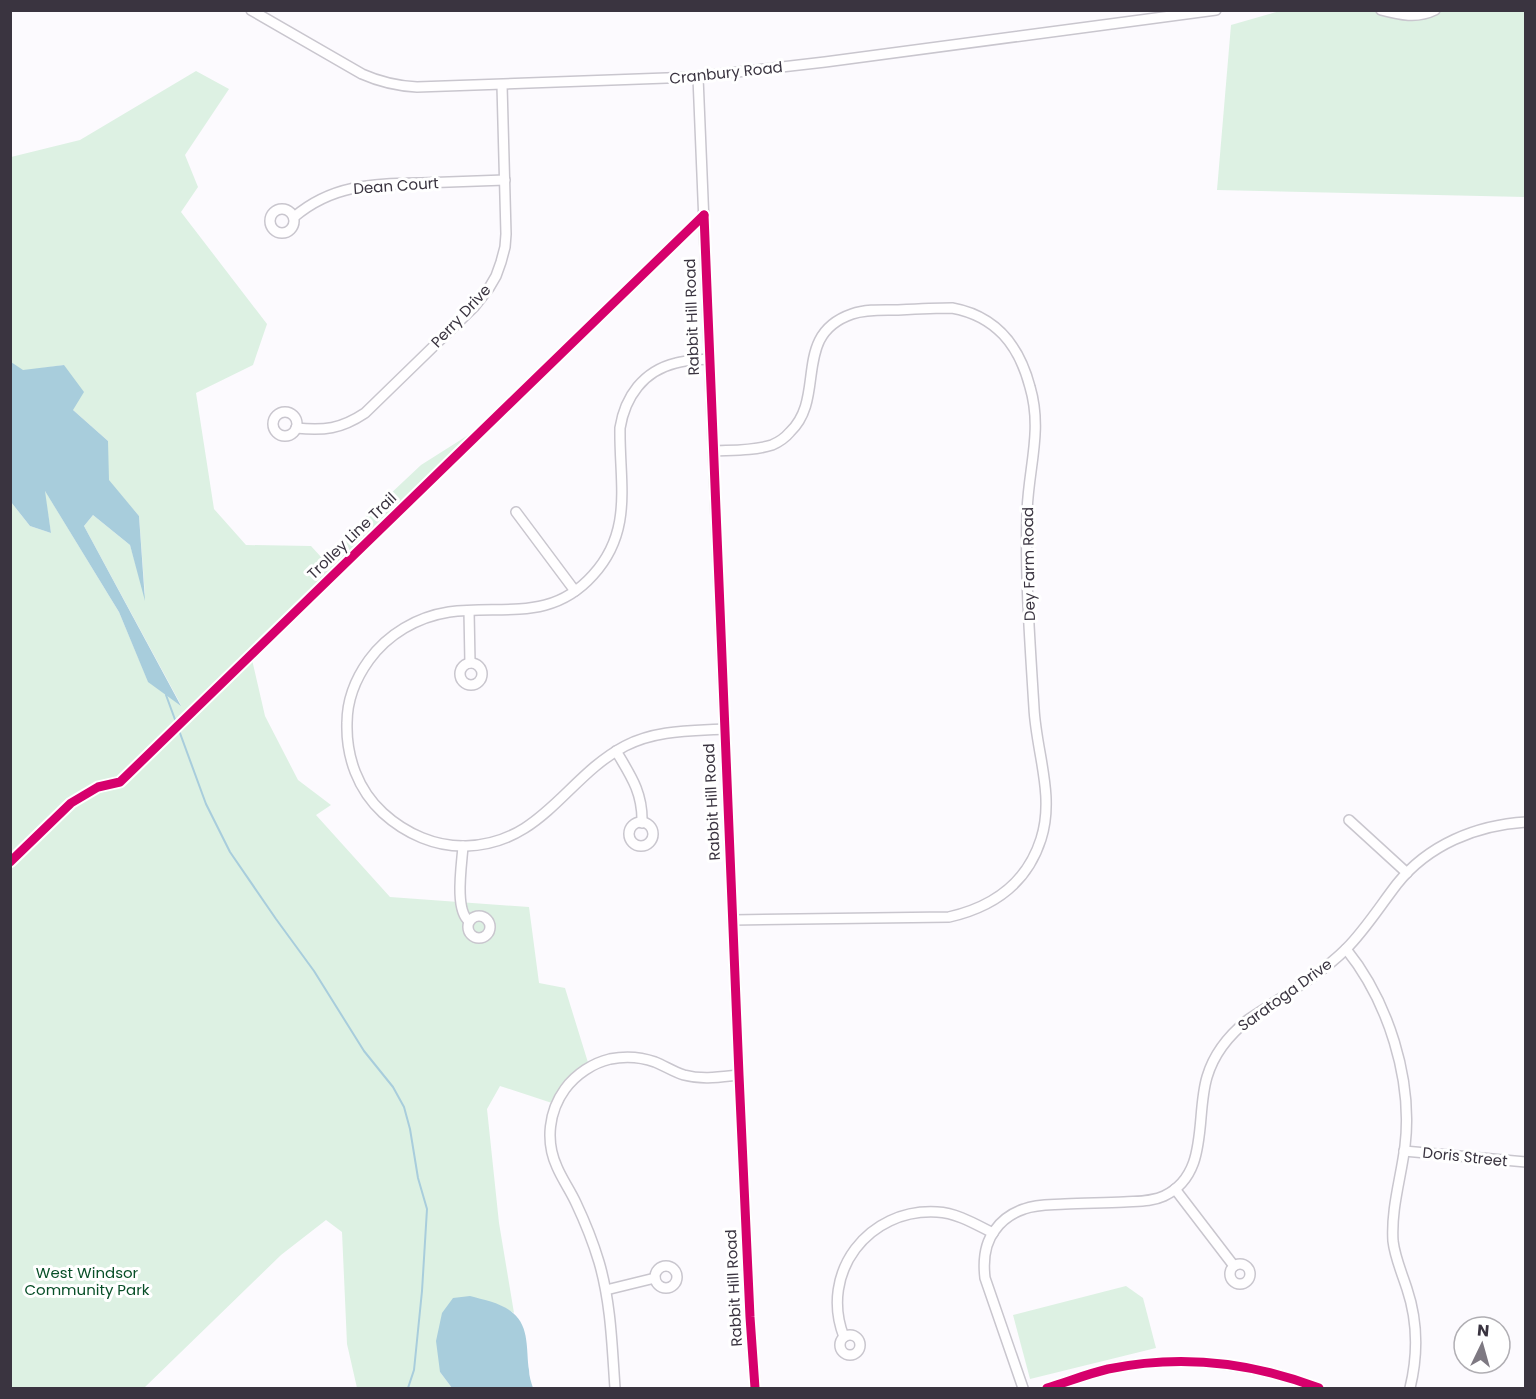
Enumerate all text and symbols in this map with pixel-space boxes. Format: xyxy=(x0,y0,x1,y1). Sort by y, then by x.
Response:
street label: Cranbury Road xyxy=(668,56,784,89)
street label: Dean Court xyxy=(353,172,439,199)
street label: Rabbit Hill Road xyxy=(679,258,704,376)
street label: Perry Drive xyxy=(426,280,495,352)
street label: Trolley Line Trail xyxy=(302,488,401,584)
street label: Dey Farm Road xyxy=(1017,507,1040,621)
street label: Rabbit Hill Road xyxy=(698,743,725,861)
street label: Saratoga Drive xyxy=(1233,953,1336,1036)
street label: Doris Street xyxy=(1422,1142,1509,1171)
street label: Rabbit Hill Road xyxy=(720,1229,747,1347)
park label: West Windsor Community Park xyxy=(24,1262,150,1300)
north arrow xyxy=(1452,1315,1512,1375)
text: N xyxy=(1476,1319,1490,1343)

